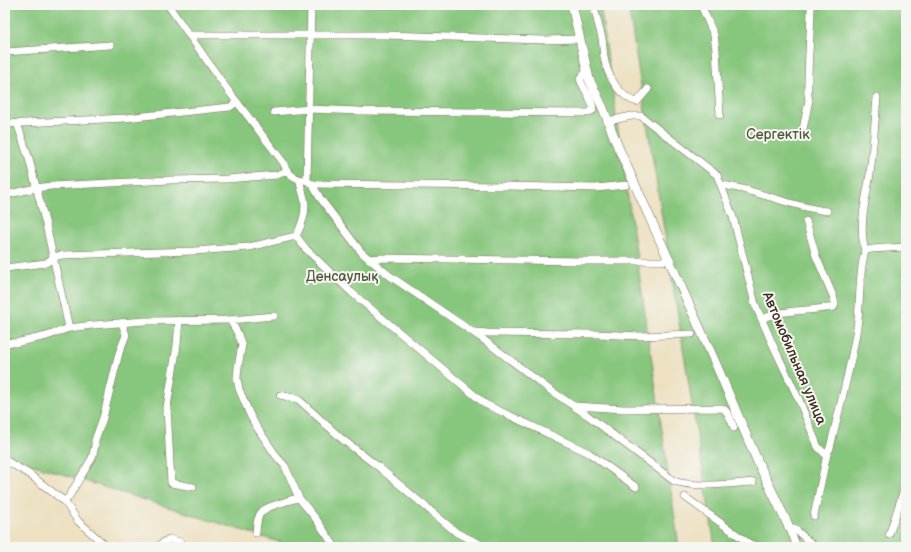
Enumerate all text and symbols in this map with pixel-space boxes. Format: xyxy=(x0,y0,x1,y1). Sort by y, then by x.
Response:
park label: Сергектік xyxy=(746,126,810,143)
park label: Денсаулық xyxy=(306,268,378,285)
street label: Автомобильная улица xyxy=(758,288,831,428)

